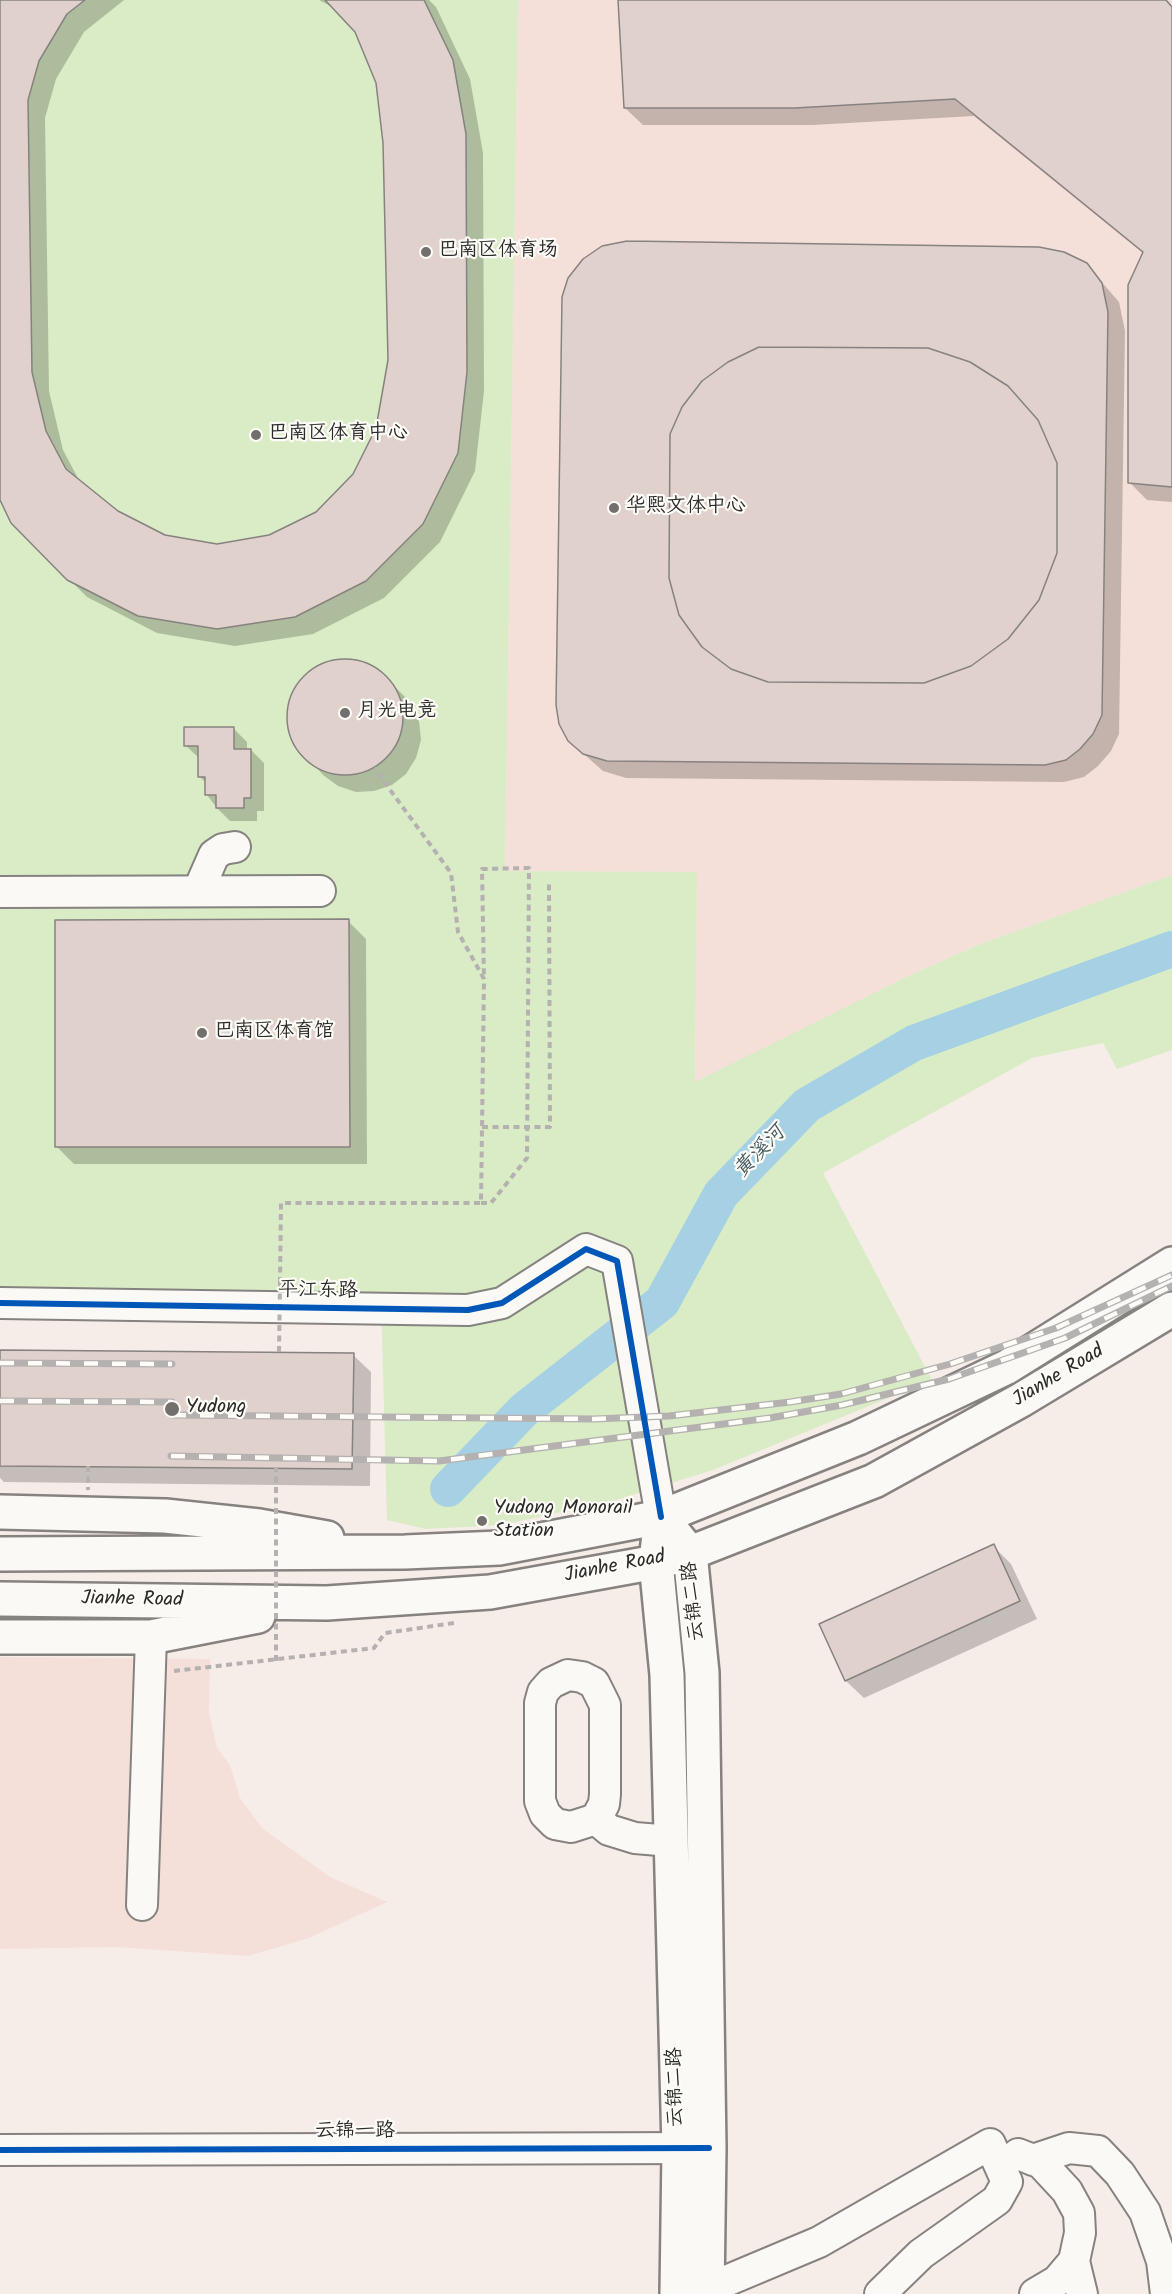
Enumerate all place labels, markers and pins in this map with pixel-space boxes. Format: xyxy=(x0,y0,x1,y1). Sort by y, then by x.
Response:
place label: 巴南区体育场 xyxy=(438,240,558,264)
marker: 巴南区体育场 xyxy=(419,245,433,259)
place label: 巴南区体育中心 xyxy=(268,423,408,447)
marker: 巴南区体育中心 xyxy=(249,428,263,442)
place label: 华熙文体中心 xyxy=(626,496,746,520)
marker: 华熙文体中心 xyxy=(607,501,621,515)
place label: 月光电竞 xyxy=(357,701,437,725)
marker: 月光电竞 xyxy=(338,706,352,720)
place label: 巴南区体育馆 xyxy=(214,1021,334,1045)
marker: 巴南区体育馆 xyxy=(195,1026,209,1040)
place label: Yudong xyxy=(186,1397,246,1421)
marker: Yudong xyxy=(163,1400,181,1418)
place label: Yudong Monorail Station xyxy=(494,1498,633,1545)
marker: Yudong Monorail Station xyxy=(475,1514,489,1528)

